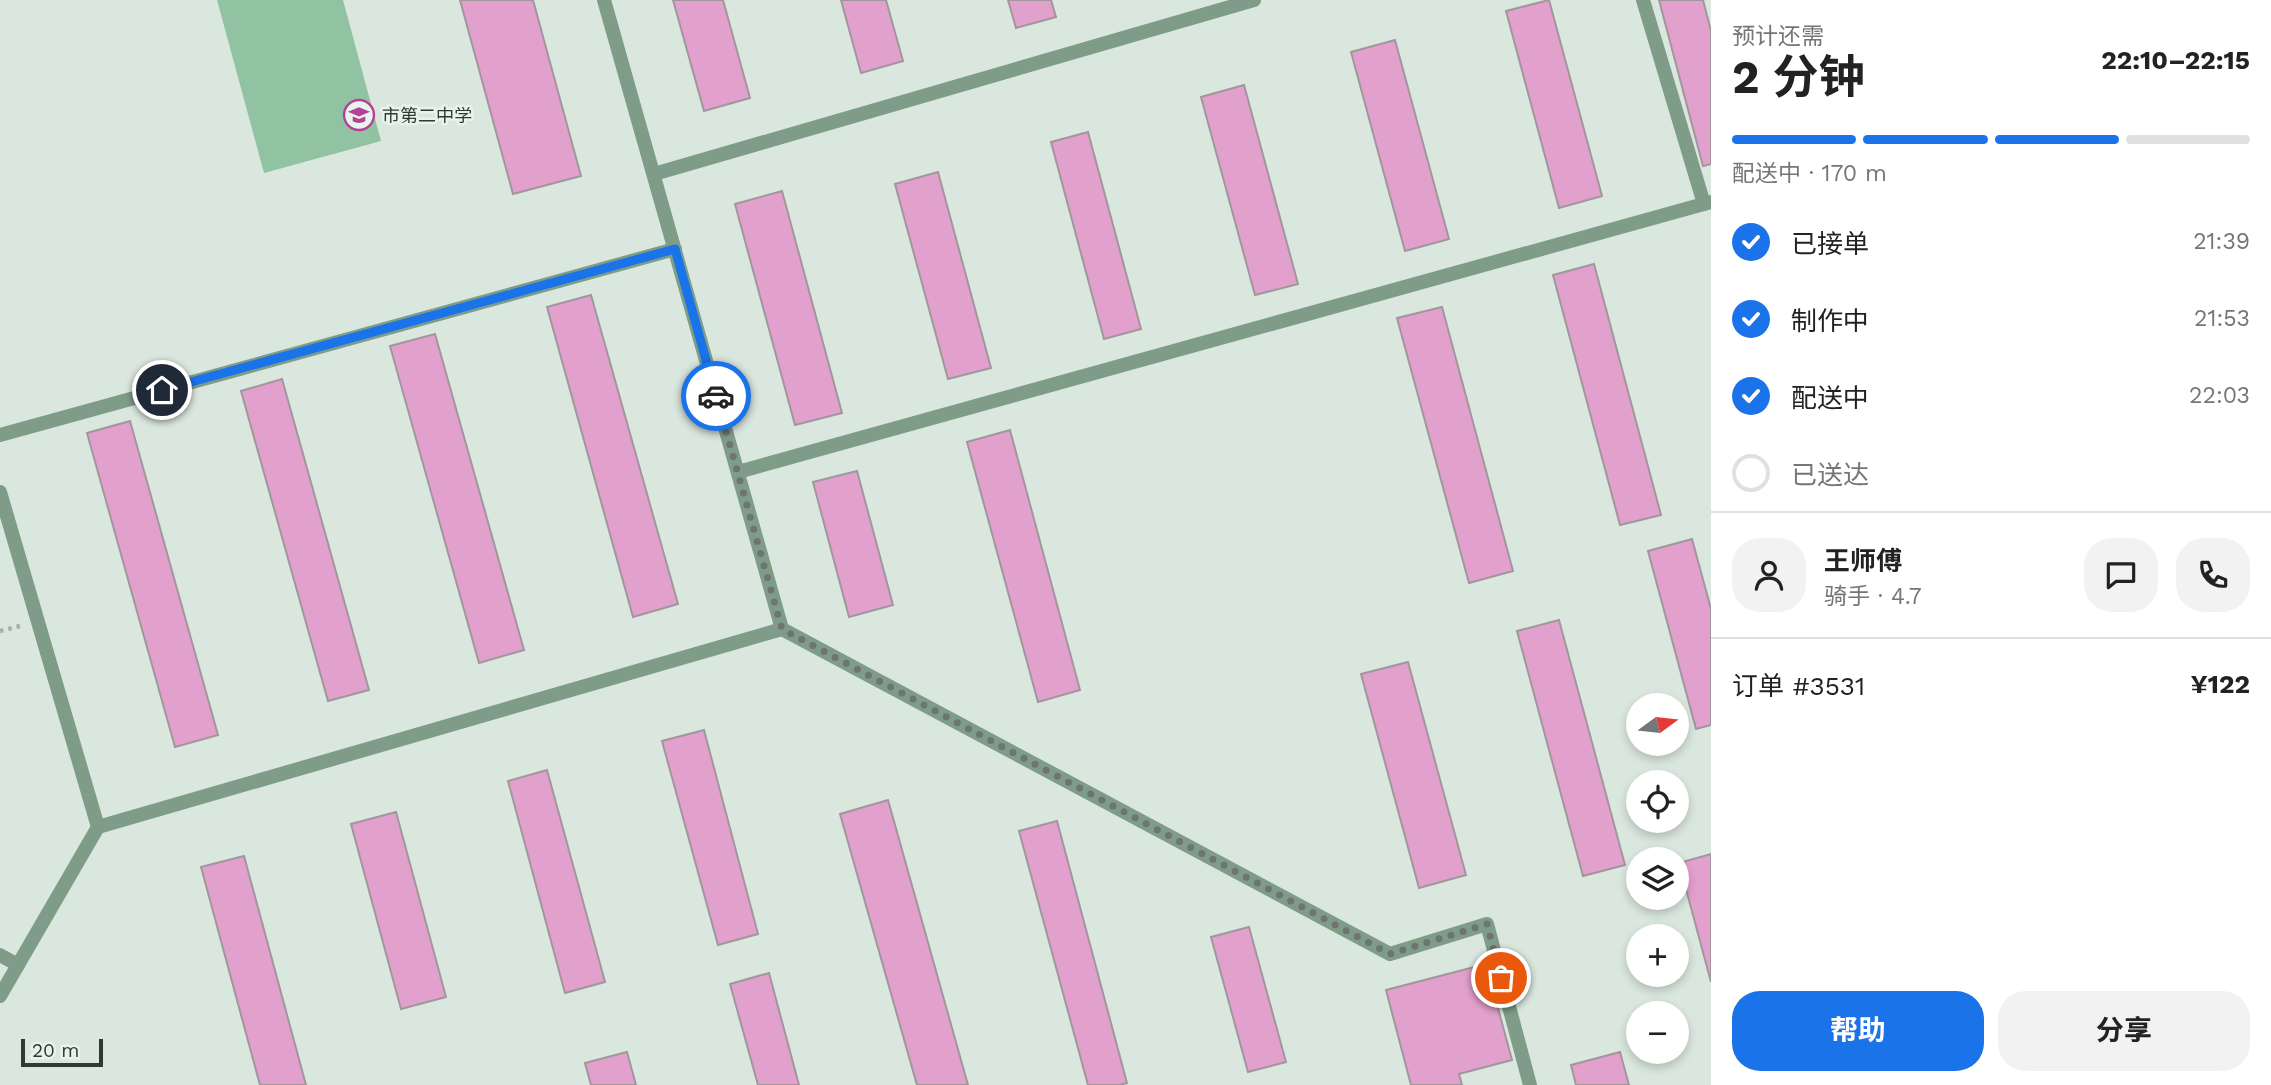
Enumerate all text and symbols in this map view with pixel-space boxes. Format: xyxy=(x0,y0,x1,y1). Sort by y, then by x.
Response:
text: 预计还需 xyxy=(1732,23,1824,50)
text: 22:10–22:15 xyxy=(2101,45,2250,75)
text: 2 分钟 xyxy=(1732,50,1865,104)
school or university icon: 市第二中学 xyxy=(342,98,376,132)
place label: 市第二中学 xyxy=(382,105,472,126)
text: 配送中 · 170 m xyxy=(1732,160,1887,187)
icon: check xyxy=(1732,223,1770,261)
text: 21:39 xyxy=(2193,228,2250,255)
text: 已接单 xyxy=(1791,229,1869,259)
icon: check xyxy=(1732,300,1770,338)
text: 21:53 xyxy=(2194,305,2250,332)
text: 制作中 xyxy=(1791,306,1869,336)
pin xyxy=(132,360,192,420)
courier xyxy=(681,361,751,431)
icon: home xyxy=(143,371,181,409)
icon: car xyxy=(697,377,735,415)
icon: check xyxy=(1732,377,1770,415)
text: 22:03 xyxy=(2189,382,2250,409)
text: 配送中 xyxy=(1791,383,1869,413)
text: 已送达 xyxy=(1791,460,1869,490)
button: person xyxy=(1732,538,1806,612)
button: chat xyxy=(2084,538,2158,612)
button: phone xyxy=(2176,538,2250,612)
text: 王师傅 xyxy=(1824,546,1902,576)
text: 骑手 · 4.7 xyxy=(1824,583,1922,610)
text: ¥122 xyxy=(2190,669,2250,699)
text: 订单 #3531 xyxy=(1732,671,1865,701)
north arrow xyxy=(1626,693,1689,756)
map controls xyxy=(1626,693,1689,1064)
button: locate xyxy=(1626,770,1689,833)
button: layers xyxy=(1626,847,1689,910)
button: + xyxy=(1626,924,1689,987)
pin xyxy=(1471,948,1531,1008)
icon: bag xyxy=(1482,959,1520,997)
button: 帮助 xyxy=(1732,991,1984,1071)
button: 分享 xyxy=(1998,991,2250,1071)
button: − xyxy=(1626,1001,1689,1064)
scale bar xyxy=(21,1036,103,1068)
text: 20 m xyxy=(32,1039,79,1062)

